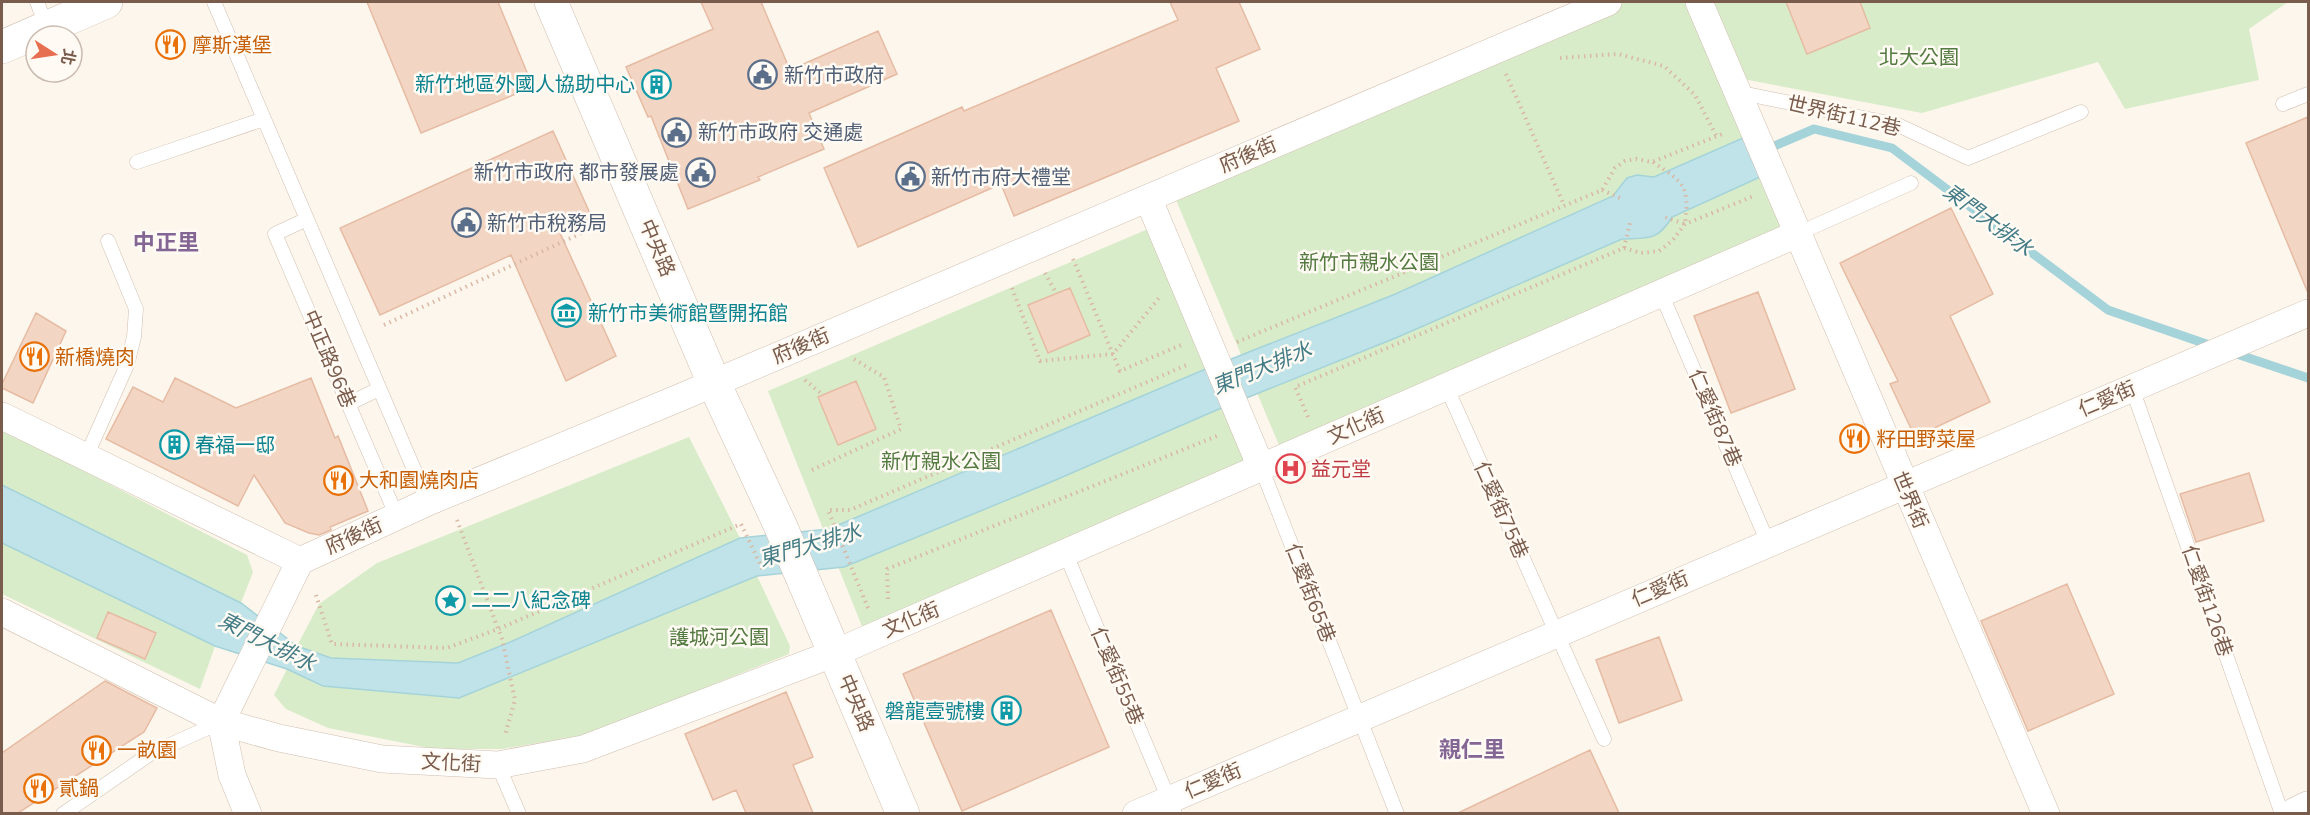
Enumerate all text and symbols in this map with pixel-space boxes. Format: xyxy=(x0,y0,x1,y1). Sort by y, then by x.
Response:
north arrow xyxy=(24,24,84,84)
restaurant icon: 摩斯漢堡 xyxy=(155,29,187,61)
place label: 摩斯漢堡 xyxy=(192,32,272,59)
park label: 北大公園 xyxy=(1879,44,1959,71)
text: 北 xyxy=(55,47,80,67)
public building icon: 新竹市政府 xyxy=(747,59,779,91)
place label: 新竹市政府 xyxy=(784,62,884,89)
building icon: 新竹地區外國人協助中心 xyxy=(640,68,672,100)
place label: 新竹地區外國人協助中心 xyxy=(415,71,635,98)
street label: 世界街112巷 xyxy=(1784,90,1904,142)
public building icon: 新竹市政府 交通處 xyxy=(661,116,693,148)
place label: 新竹市政府 交通處 xyxy=(698,119,863,146)
street label: 府後街 xyxy=(1215,131,1281,179)
public building icon: 新竹市政府 都市發展處 xyxy=(684,156,716,188)
place label: 新竹市政府 都市發展處 xyxy=(474,159,679,186)
public building icon: 新竹市府大禮堂 xyxy=(894,161,926,193)
place label: 新竹市府大禮堂 xyxy=(931,164,1071,191)
water label: 東門大排水 xyxy=(1938,177,2039,263)
public building icon: 新竹市稅務局 xyxy=(450,207,482,239)
place label: 新竹市稅務局 xyxy=(487,210,607,237)
street label: 中央路 xyxy=(633,215,681,281)
district label: 中正里 xyxy=(133,228,199,258)
park label: 新竹市親水公園 xyxy=(1299,249,1439,276)
museum icon: 新竹市美術館暨開拓館 xyxy=(551,297,583,329)
place label: 新竹市美術館暨開拓館 xyxy=(588,300,788,327)
street label: 中正路96巷 xyxy=(296,306,362,412)
street label: 府後街 xyxy=(768,322,834,370)
water label: 東門大排水 xyxy=(1208,335,1317,401)
restaurant icon: 新橋燒肉 xyxy=(18,341,50,373)
place label: 新橋燒肉 xyxy=(55,344,135,371)
street label: 仁愛街87巷 xyxy=(1682,365,1748,471)
street label: 仁愛街 xyxy=(2074,375,2140,423)
street label: 文化街 xyxy=(1323,401,1389,451)
restaurant icon: 籽田野菜屋 xyxy=(1839,423,1871,455)
place label: 籽田野菜屋 xyxy=(1876,426,1976,453)
building icon: 春福一邸 xyxy=(158,429,190,461)
place label: 春福一邸 xyxy=(195,432,275,459)
park label: 新竹親水公園 xyxy=(881,448,1001,475)
hospital icon: 益元堂 xyxy=(1274,453,1306,485)
place label: 益元堂 xyxy=(1311,456,1371,483)
street label: 仁愛街75巷 xyxy=(1468,457,1534,563)
restaurant icon: 大和園燒肉店 xyxy=(322,464,354,496)
place label: 大和園燒肉店 xyxy=(359,467,479,494)
street label: 世界街 xyxy=(1886,467,1934,533)
street label: 府後街 xyxy=(321,511,387,561)
water label: 東門大排水 xyxy=(756,517,865,573)
street label: 仁愛街65巷 xyxy=(1279,540,1341,646)
street label: 仁愛街126巷 xyxy=(2175,542,2239,660)
street label: 仁愛街 xyxy=(1627,565,1693,613)
place icon: 二二八紀念碑 xyxy=(434,584,466,616)
place label: 二二八紀念碑 xyxy=(471,587,591,614)
street label: 文化街 xyxy=(878,596,944,644)
water label: 東門大排水 xyxy=(214,606,321,679)
street label: 仁愛街55巷 xyxy=(1084,623,1150,729)
park label: 護城河公園 xyxy=(669,624,769,651)
street label: 中央路 xyxy=(832,670,880,736)
building icon: 磐龍壹號樓 xyxy=(990,695,1022,727)
place label: 磐龍壹號樓 xyxy=(885,698,985,725)
restaurant icon: 一畝園 xyxy=(80,734,112,766)
district label: 親仁里 xyxy=(1439,735,1505,765)
place label: 一畝園 xyxy=(117,737,177,764)
street label: 文化街 xyxy=(420,748,482,778)
street label: 仁愛街 xyxy=(1180,757,1246,805)
restaurant icon: 貳鍋 xyxy=(22,772,54,804)
place label: 貳鍋 xyxy=(59,775,99,802)

